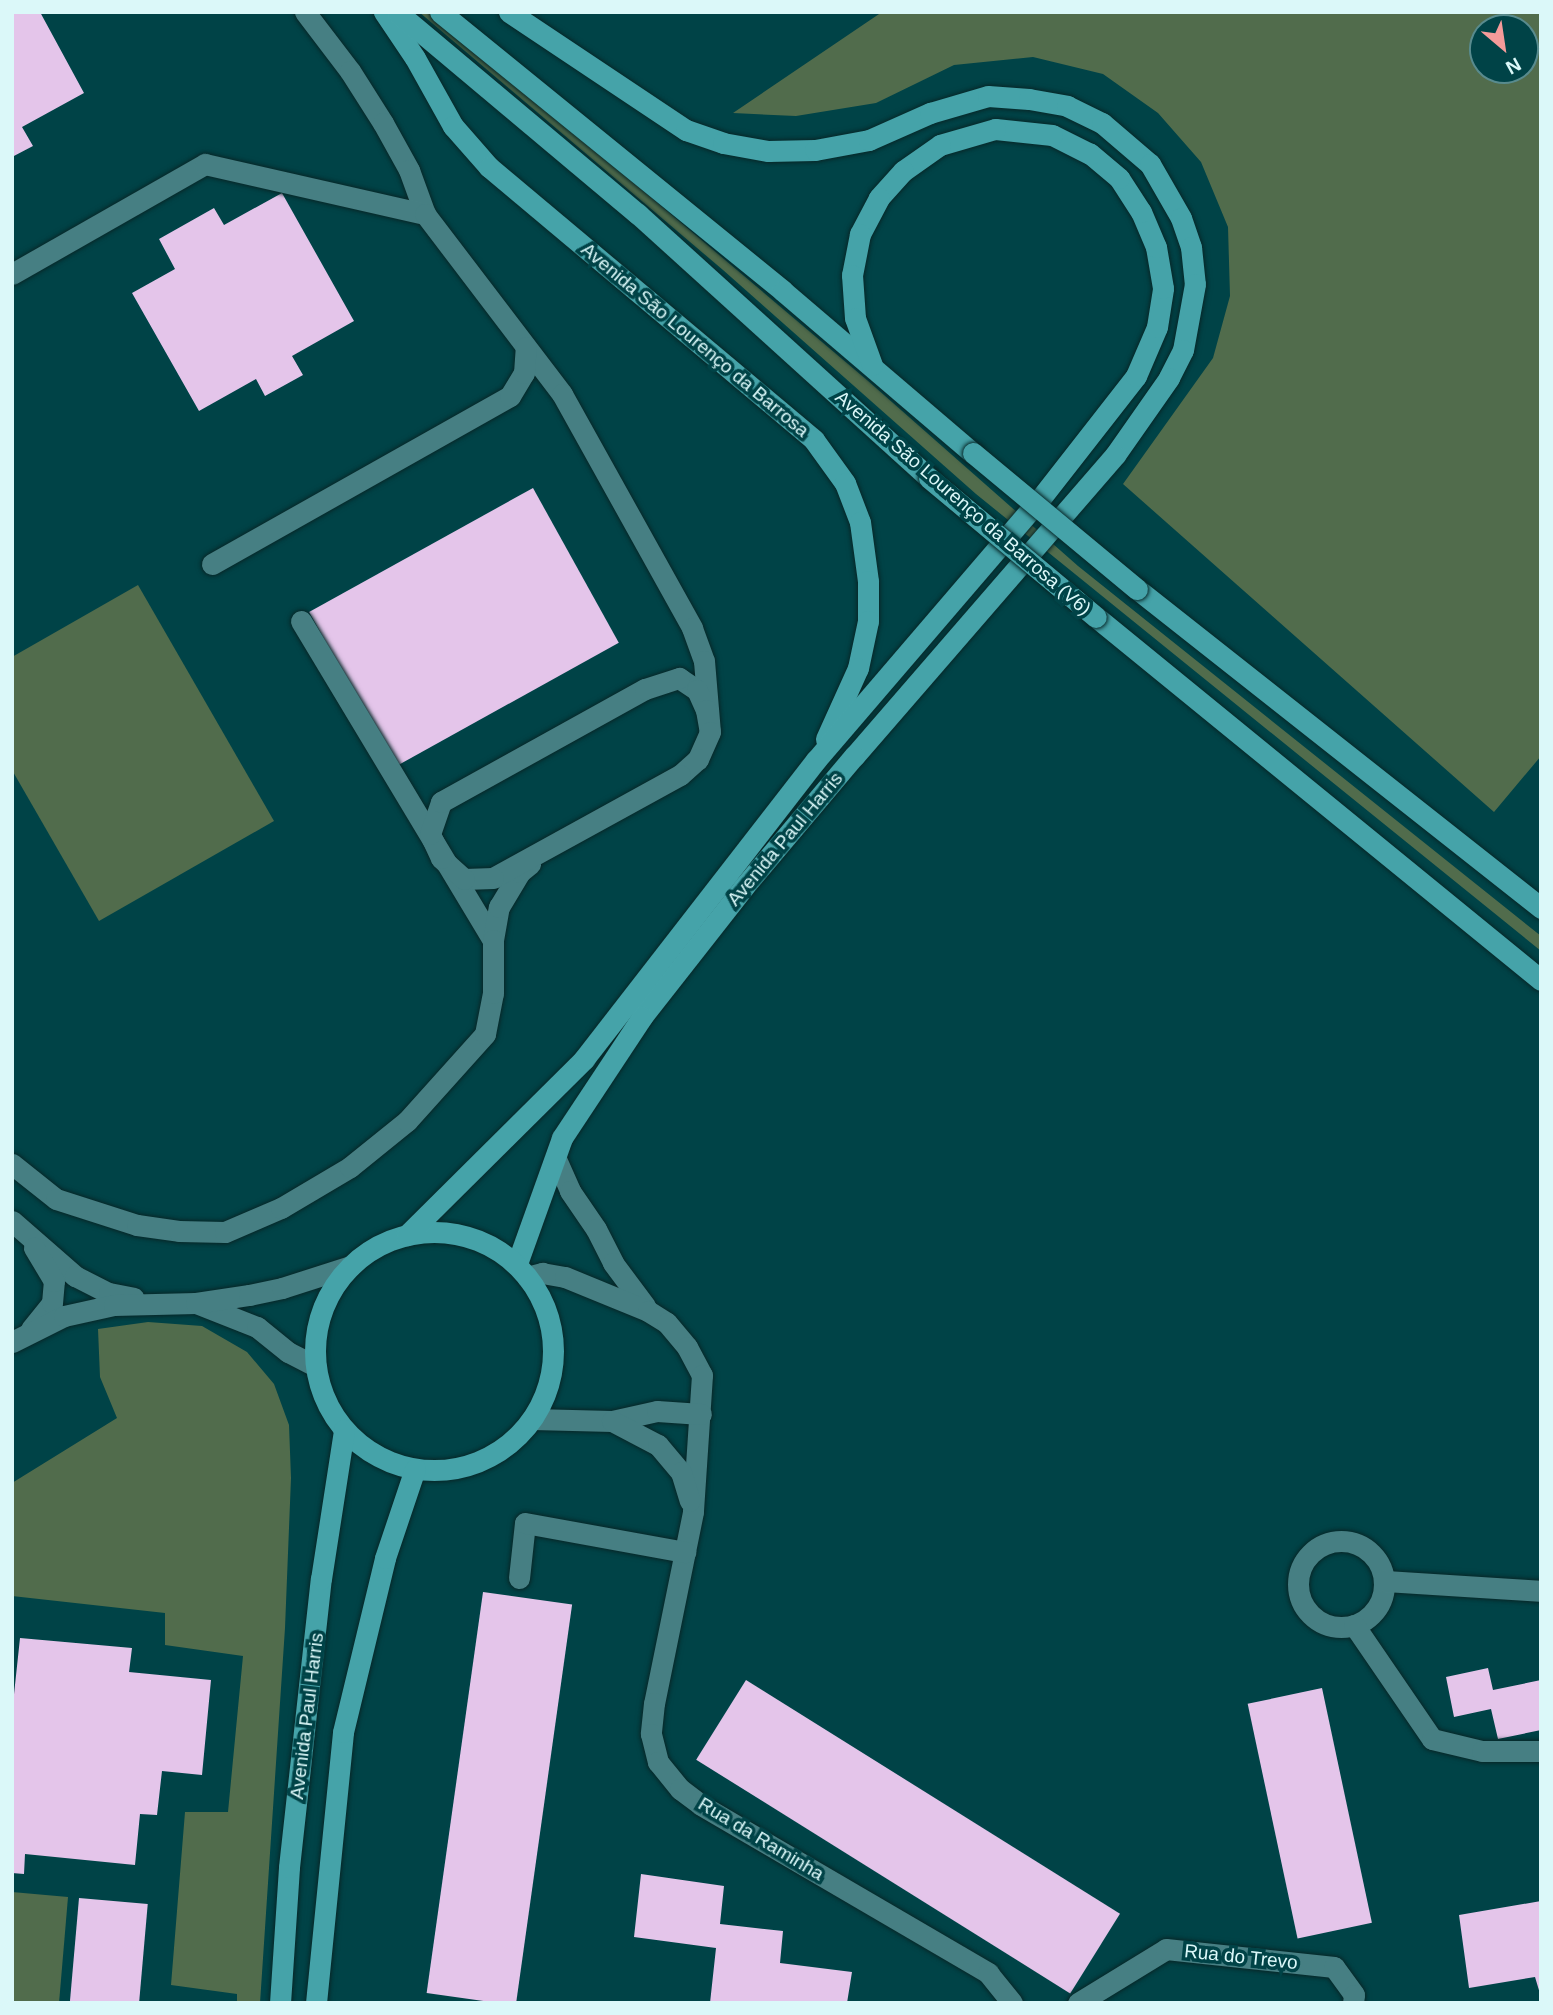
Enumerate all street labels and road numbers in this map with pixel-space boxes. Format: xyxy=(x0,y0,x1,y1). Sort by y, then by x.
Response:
street label: Avenida São Lourenço da Barrosa xyxy=(577,238,813,442)
street label: Avenida São Lourenço da Barrosa (V6) xyxy=(831,386,1095,620)
street label: Avenida Paul Harris xyxy=(722,767,848,911)
street label: Avenida Paul Harris xyxy=(285,1631,329,1801)
street label: Rua da Raminha xyxy=(694,1793,828,1885)
street label: Rua do Trevo xyxy=(1183,1940,1299,1974)

